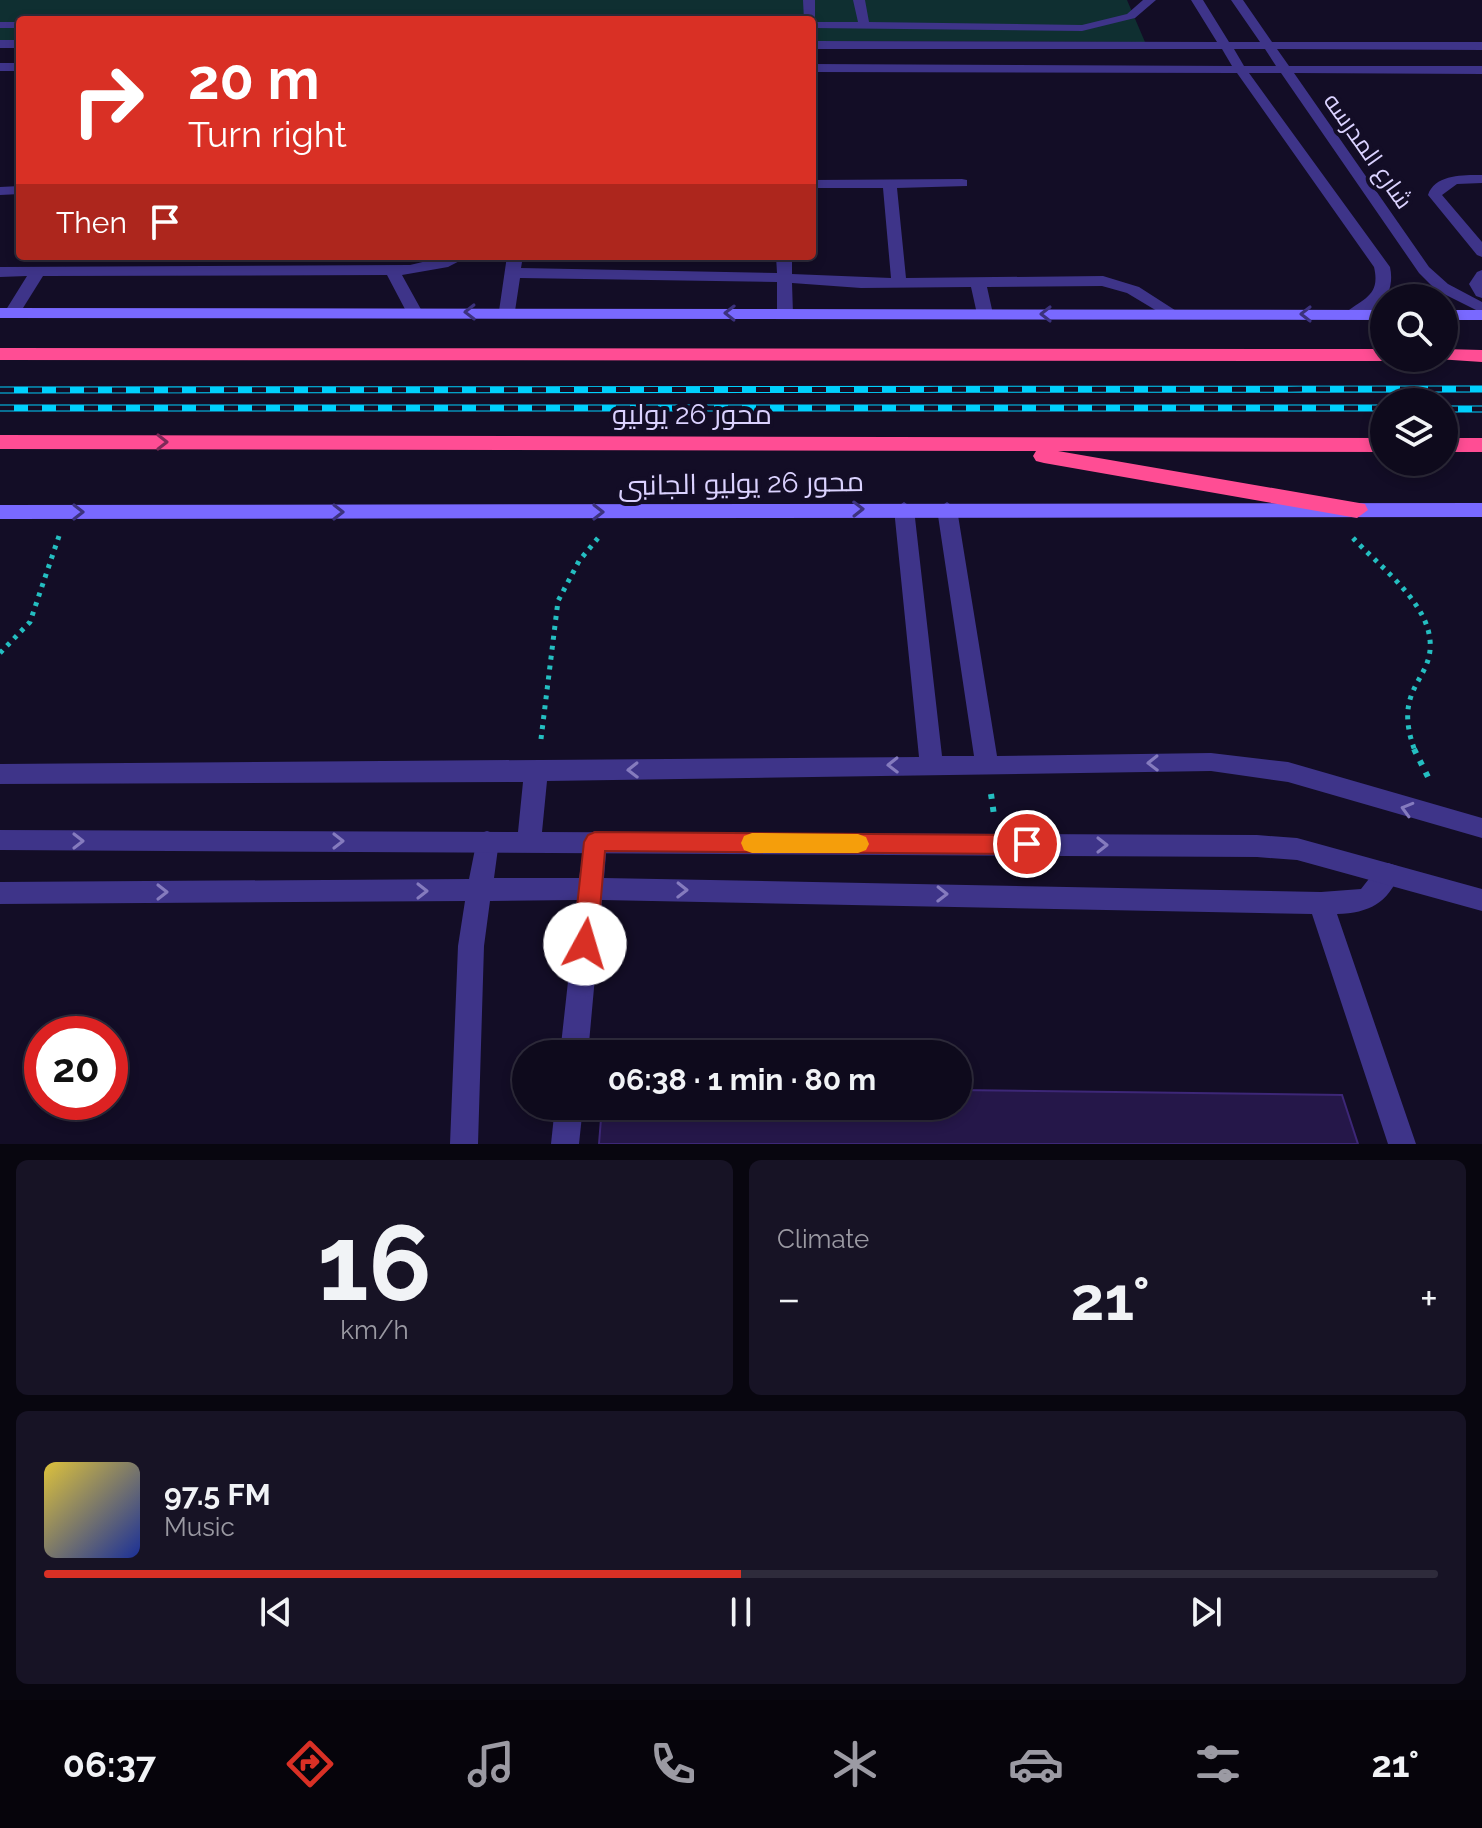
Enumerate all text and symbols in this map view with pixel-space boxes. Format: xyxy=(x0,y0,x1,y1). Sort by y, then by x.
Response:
text: 20 m xyxy=(188,46,320,112)
icon: right xyxy=(56,48,160,152)
street label: شارع المدرسه xyxy=(1316,87,1419,215)
text: Turn right xyxy=(188,113,347,155)
icon: arrive xyxy=(143,200,187,244)
text: Then xyxy=(56,205,127,240)
map controls xyxy=(1370,284,1458,476)
button: search xyxy=(1370,284,1458,372)
one-way arrow xyxy=(463,303,476,321)
one-way arrow xyxy=(723,304,736,322)
one-way arrow xyxy=(1039,305,1052,323)
one-way arrow xyxy=(1299,305,1312,323)
button: layers xyxy=(1370,388,1458,476)
street label: محور 26 يوليو xyxy=(612,398,772,431)
one-way arrow xyxy=(156,433,169,451)
street label: محور 26 يوليو الجانبى xyxy=(618,465,864,502)
one-way arrow xyxy=(852,500,865,518)
one-way arrow xyxy=(72,503,85,521)
one-way arrow xyxy=(332,503,345,521)
one-way arrow xyxy=(592,503,605,521)
one-way arrow xyxy=(1146,754,1159,772)
one-way arrow xyxy=(886,756,899,774)
one-way arrow xyxy=(626,762,639,779)
one-way arrow xyxy=(1400,802,1414,818)
pin xyxy=(993,810,1061,878)
icon: arrive xyxy=(1005,822,1049,866)
one-way arrow xyxy=(72,832,85,850)
one-way arrow xyxy=(332,832,345,850)
one-way arrow xyxy=(1096,836,1109,854)
one-way arrow xyxy=(676,881,689,899)
one-way arrow xyxy=(416,882,429,899)
one-way arrow xyxy=(156,883,169,901)
one-way arrow xyxy=(936,885,949,902)
position arrow xyxy=(543,902,627,986)
speed limit sign: 20 xyxy=(24,1016,128,1120)
text: 06:38 · 1 min · 80 m xyxy=(608,1062,876,1097)
text: 16 xyxy=(317,1202,432,1324)
text: Climate xyxy=(777,1224,869,1254)
text: 21° xyxy=(1071,1264,1150,1334)
text: − xyxy=(777,1273,801,1324)
text: + xyxy=(1420,1273,1438,1324)
text: km/h xyxy=(340,1315,409,1345)
text: 97.5 FM xyxy=(164,1477,271,1512)
text: Music xyxy=(164,1512,235,1542)
icon: previous xyxy=(254,1590,298,1634)
icon: pause xyxy=(719,1590,763,1634)
icon: next xyxy=(1184,1590,1228,1634)
icon: directions xyxy=(282,1736,338,1792)
icon: music xyxy=(463,1736,519,1792)
icon: phone xyxy=(645,1736,701,1792)
icon: climate xyxy=(827,1736,883,1792)
icon: car xyxy=(1008,1736,1064,1792)
icon: filters xyxy=(1190,1736,1246,1792)
text: 06:37 xyxy=(63,1743,156,1785)
text: 21° xyxy=(1372,1743,1419,1785)

